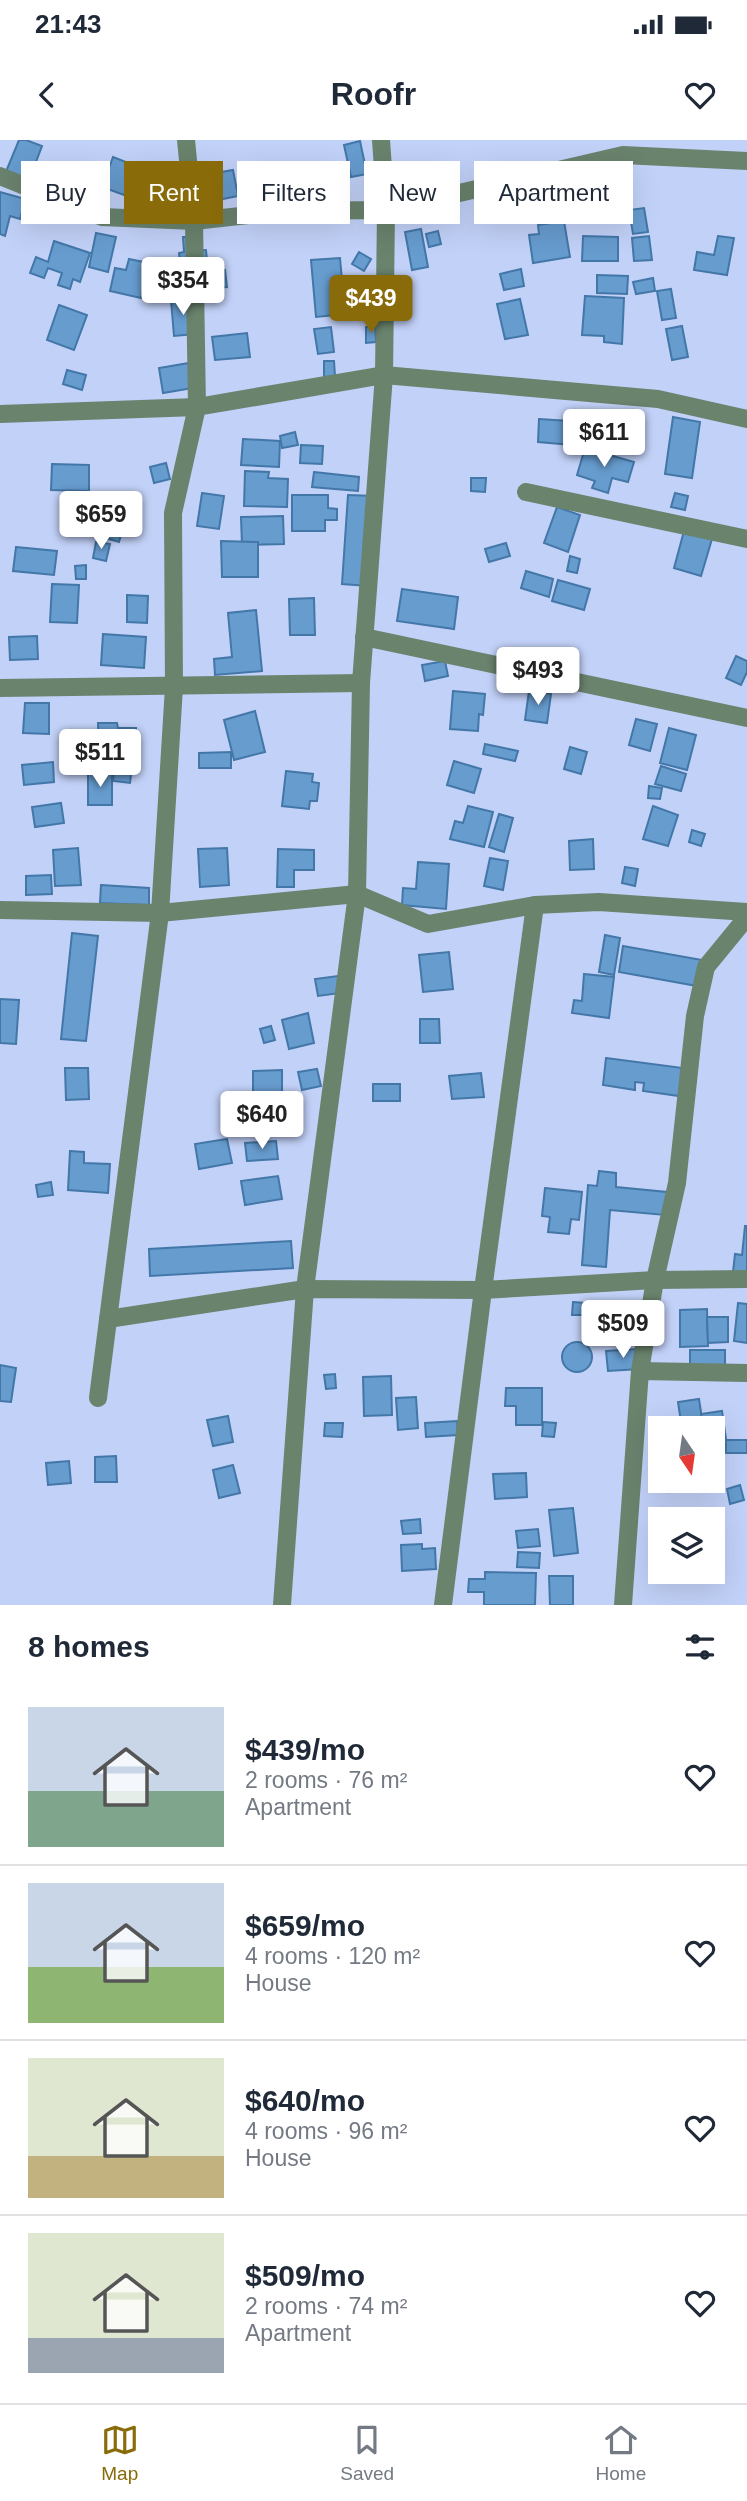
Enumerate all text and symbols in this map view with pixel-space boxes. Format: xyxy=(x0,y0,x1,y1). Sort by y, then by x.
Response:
text: 21:43 xyxy=(35,9,102,39)
icon: back xyxy=(28,76,66,114)
text: Roofr xyxy=(331,76,416,112)
icon: heart xyxy=(681,76,719,114)
chip: Buy xyxy=(21,161,110,224)
chip: Rent xyxy=(124,161,223,224)
chip: Filters xyxy=(237,161,350,224)
chip: New xyxy=(364,161,460,224)
chip: Apartment xyxy=(474,161,633,224)
pin: $354 xyxy=(142,258,224,317)
text: $354 xyxy=(157,267,209,293)
pin: $439 xyxy=(330,276,412,335)
text: $439 xyxy=(345,285,397,311)
pin: $611 xyxy=(563,410,645,469)
text: $611 xyxy=(579,419,629,445)
pin: $659 xyxy=(60,492,142,551)
text: $659 xyxy=(75,501,127,527)
pin: $493 xyxy=(497,648,579,707)
text: $493 xyxy=(512,657,564,683)
pin: $511 xyxy=(59,730,141,789)
text: $511 xyxy=(75,739,125,765)
pin: $640 xyxy=(221,1091,303,1151)
text: $640 xyxy=(236,1101,288,1127)
pin: $509 xyxy=(582,1300,664,1360)
text: $509 xyxy=(597,1310,649,1336)
north arrow xyxy=(648,1416,724,1493)
map controls xyxy=(648,1416,725,1584)
button: layers xyxy=(648,1507,725,1584)
icon: filters xyxy=(681,1628,719,1666)
text: 8 homes xyxy=(28,1630,150,1663)
text: $439/mo xyxy=(245,1733,365,1766)
icon: home xyxy=(84,1735,168,1819)
icon: heart xyxy=(681,1758,719,1796)
text: 2 rooms · 76 m² xyxy=(245,1767,407,1793)
text: Apartment xyxy=(245,1794,351,1820)
text: $659/mo xyxy=(245,1909,365,1942)
icon: home xyxy=(84,1911,168,1995)
icon: heart xyxy=(681,1934,719,1972)
text: 4 rooms · 120 m² xyxy=(245,1943,420,1969)
text: House xyxy=(245,1970,311,1996)
text: $640/mo xyxy=(245,2084,365,2117)
icon: home xyxy=(84,2086,168,2170)
icon: heart xyxy=(681,2109,719,2147)
text: 4 rooms · 96 m² xyxy=(245,2118,407,2144)
text: House xyxy=(245,2145,311,2171)
text: $509/mo xyxy=(245,2259,365,2292)
icon: home xyxy=(84,2261,168,2345)
icon: heart xyxy=(681,2284,719,2322)
text: 2 rooms · 74 m² xyxy=(245,2293,407,2319)
text: Apartment xyxy=(245,2320,351,2346)
tab: Map xyxy=(101,2421,139,2485)
tab: Saved xyxy=(340,2421,394,2485)
tab: Home xyxy=(596,2421,646,2485)

